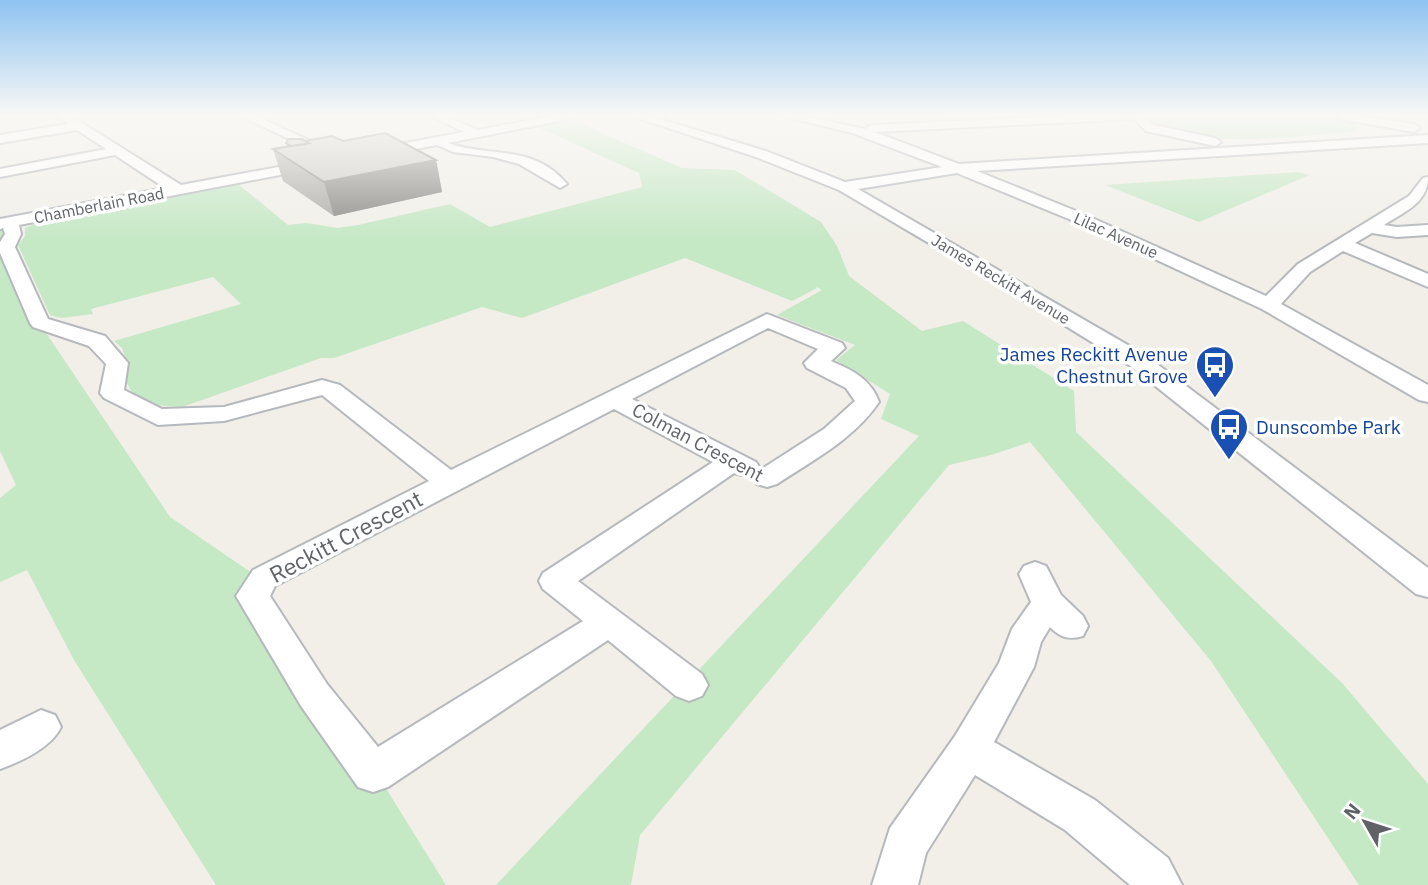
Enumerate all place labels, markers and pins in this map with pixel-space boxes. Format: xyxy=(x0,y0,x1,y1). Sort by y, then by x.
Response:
place label: James Reckitt Avenue Chestnut Grove xyxy=(1000,342,1188,388)
bus stop icon: James Reckitt Avenue Chestnut Grove xyxy=(1194,344,1236,399)
bus stop icon: Dunscombe Park xyxy=(1208,406,1250,461)
place label: Dunscombe Park xyxy=(1256,415,1401,439)

